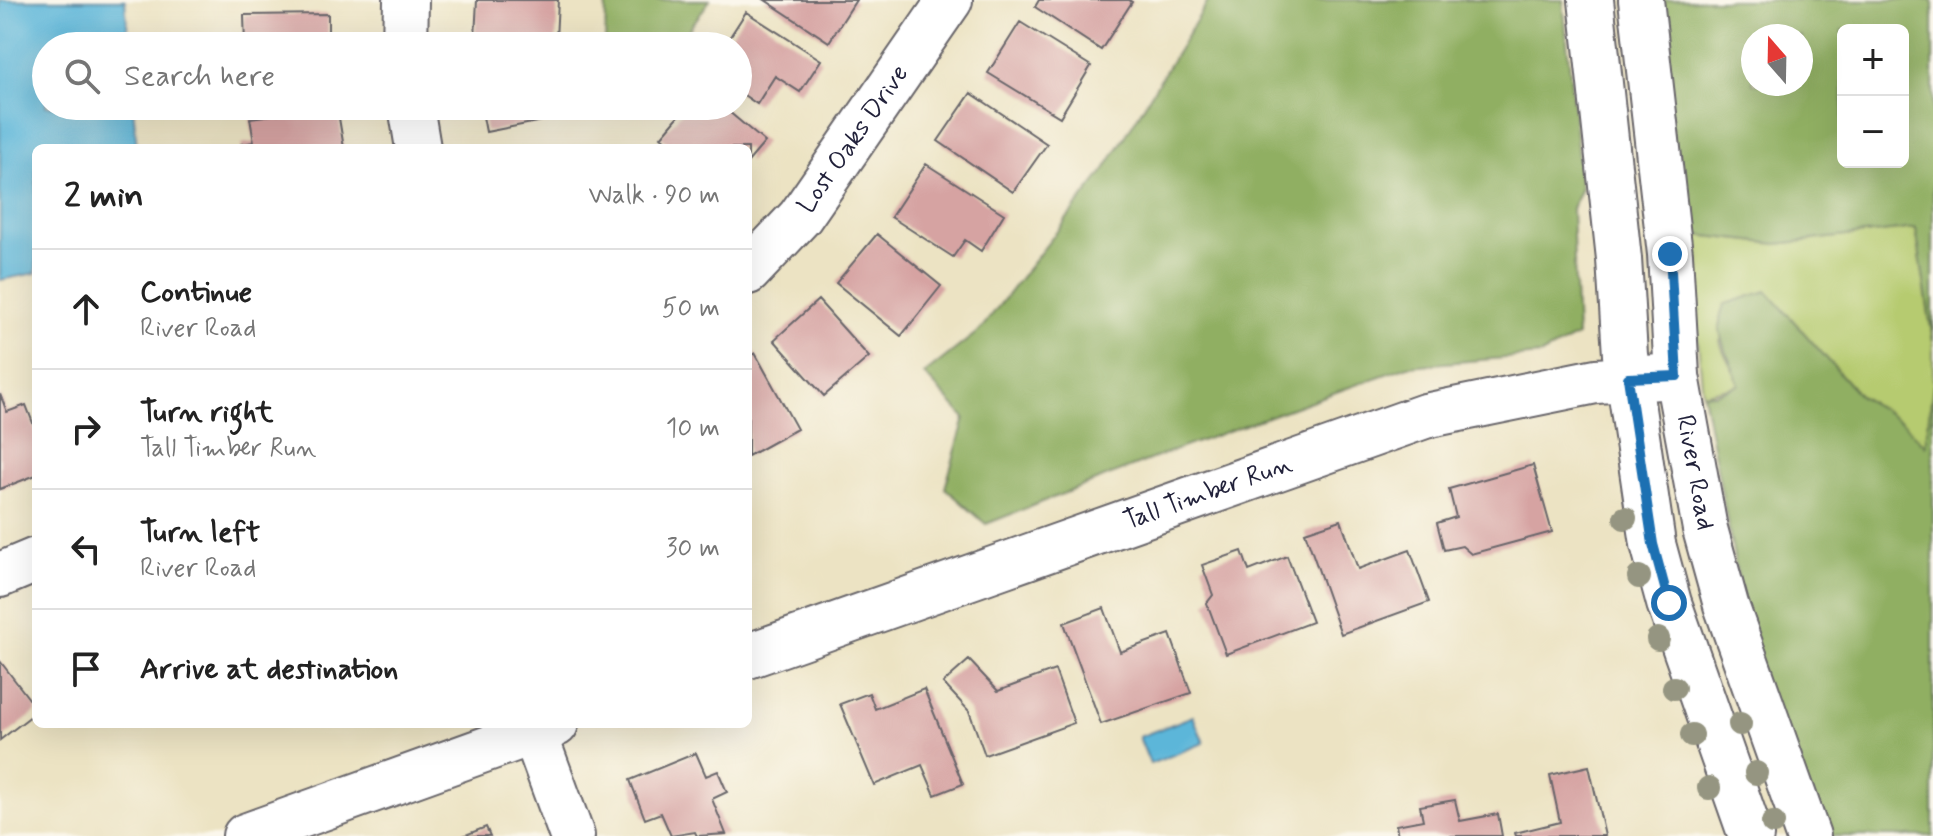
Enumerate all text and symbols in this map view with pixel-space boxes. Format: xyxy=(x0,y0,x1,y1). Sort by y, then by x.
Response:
north arrow xyxy=(1741,24,1813,96)
map controls xyxy=(1837,24,1909,168)
button: + xyxy=(1837,24,1909,96)
search box xyxy=(32,32,752,120)
icon: search xyxy=(60,54,104,98)
text: Search here xyxy=(124,57,275,96)
street label: Lost Oaks Drive xyxy=(790,58,917,220)
button: − xyxy=(1837,96,1909,168)
text: 2 min xyxy=(64,174,144,219)
text: Walk · 90 m xyxy=(588,179,720,213)
route end xyxy=(1652,236,1688,272)
text: Continue xyxy=(140,273,252,312)
icon: ahead xyxy=(64,287,108,331)
text: 50 m xyxy=(662,292,720,326)
text: River Road xyxy=(140,312,256,346)
text: Turn right xyxy=(140,393,273,432)
icon: right xyxy=(64,407,108,451)
text: 10 m xyxy=(666,412,720,446)
street label: River Road xyxy=(1667,412,1722,533)
text: Tall Timber Run xyxy=(140,432,316,466)
street label: Tall Timber Run xyxy=(1119,447,1297,538)
text: Turn left xyxy=(140,513,260,552)
icon: left xyxy=(64,527,108,571)
text: 30 m xyxy=(666,532,720,566)
text: River Road xyxy=(140,552,256,586)
route start xyxy=(1651,585,1687,621)
icon: arrive xyxy=(64,647,108,691)
text: Arrive at destination xyxy=(140,650,398,689)

